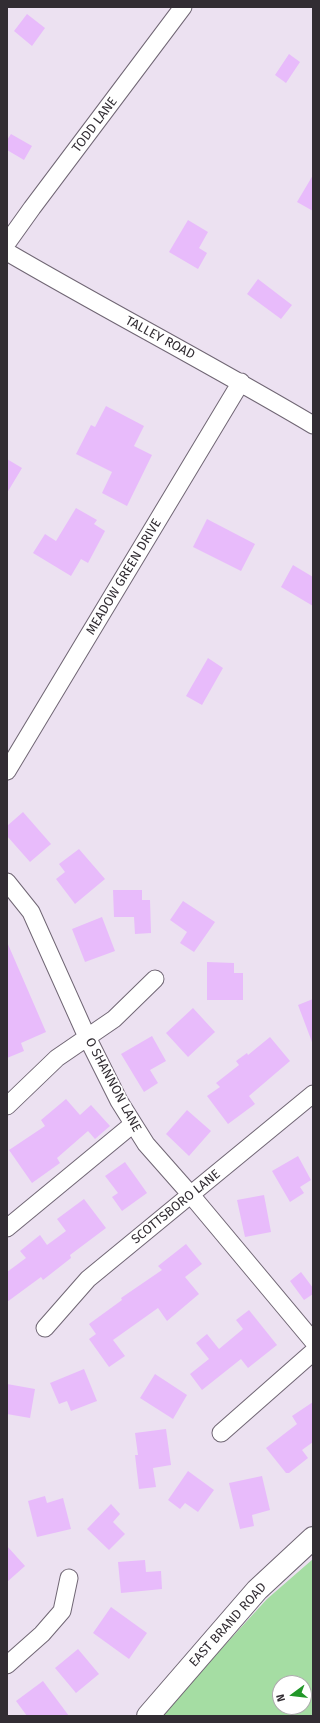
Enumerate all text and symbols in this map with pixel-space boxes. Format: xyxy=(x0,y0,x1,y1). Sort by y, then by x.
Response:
street label: TODD LANE xyxy=(69,94,121,156)
street label: TALLEY ROAD xyxy=(123,313,197,363)
street label: MEADOW GREEN DRIVE xyxy=(83,516,165,638)
street label: O SHANNON LANE xyxy=(82,1035,144,1135)
street label: SCOTTSBORO LANE xyxy=(128,1166,224,1248)
street label: EAST BRAND ROAD xyxy=(186,1580,270,1670)
north arrow xyxy=(272,1675,312,1715)
text: N xyxy=(274,1693,288,1703)

